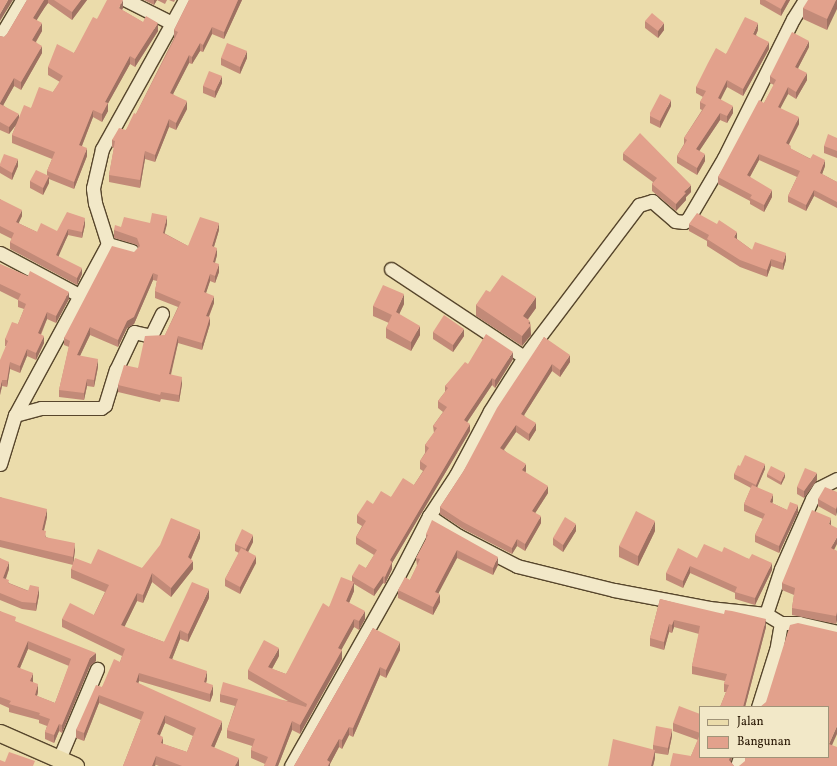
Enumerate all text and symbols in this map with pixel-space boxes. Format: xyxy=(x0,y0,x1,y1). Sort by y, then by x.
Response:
legend xyxy=(699,706,829,758)
text: Jalan xyxy=(737,714,764,730)
text: Bangunan xyxy=(737,734,791,750)

